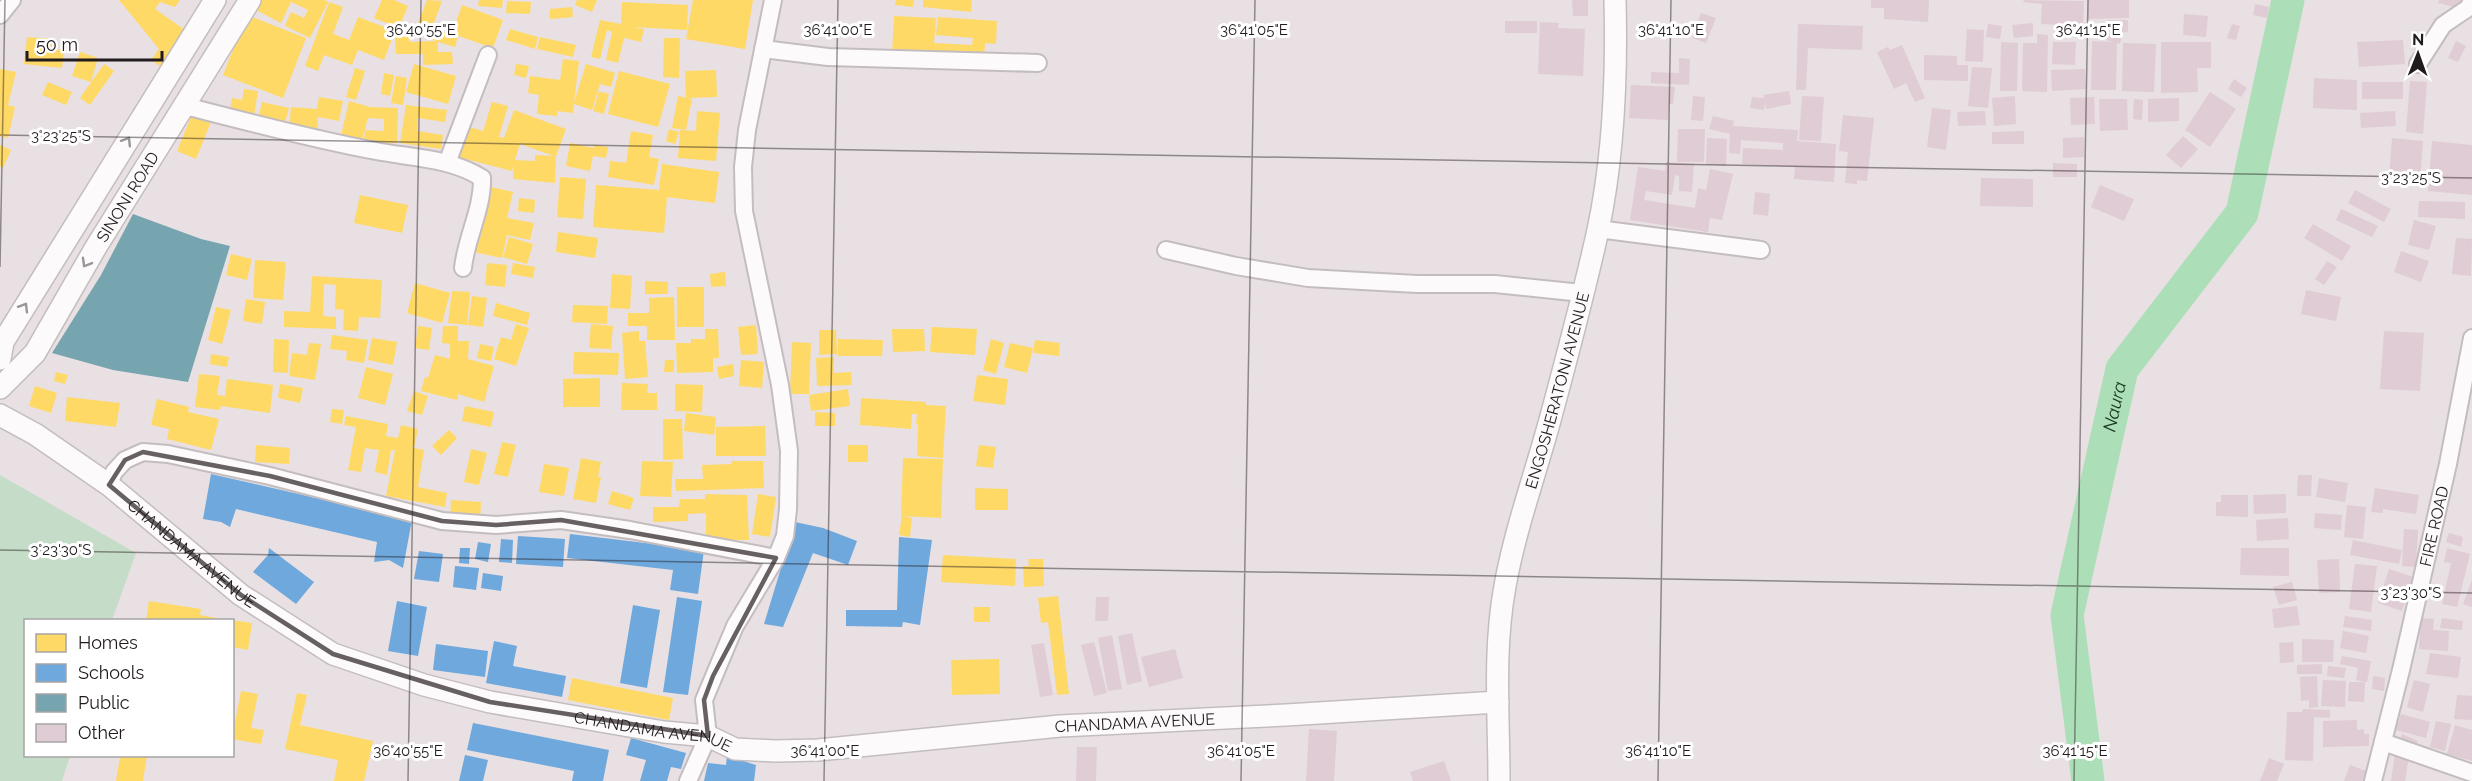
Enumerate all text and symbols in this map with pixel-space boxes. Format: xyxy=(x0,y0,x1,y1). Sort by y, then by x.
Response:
text: 36°40'55"E xyxy=(386,21,456,39)
text: 36°41'00"E xyxy=(804,21,872,39)
text: 36°41'05"E xyxy=(1220,21,1288,39)
text: 36°41'10"E xyxy=(1638,21,1704,39)
text: 36°41'15"E xyxy=(2055,21,2121,39)
scale bar xyxy=(27,24,162,62)
north arrow xyxy=(2388,24,2448,84)
text: N xyxy=(2412,30,2425,49)
text: 50 m xyxy=(36,34,78,55)
text: 3°23'25"S xyxy=(31,127,91,145)
one-way arrow xyxy=(120,137,131,148)
street label: SINONI ROAD xyxy=(92,148,163,245)
text: 3°23'25"S xyxy=(2381,169,2441,187)
one-way arrow xyxy=(82,257,93,268)
street label: ENGOSHERATONI AVENUE xyxy=(1521,290,1593,491)
one-way arrow xyxy=(17,303,29,313)
water label: Naura xyxy=(2098,379,2129,434)
street label: FIRE ROAD xyxy=(2415,484,2452,568)
street label: CHANDAMA AVENUE xyxy=(124,495,260,612)
text: 3°23'30"S xyxy=(31,541,91,559)
text: 3°23'30"S xyxy=(2381,584,2441,602)
legend xyxy=(24,619,234,757)
text: Homes xyxy=(78,632,138,653)
text: Schools xyxy=(78,662,145,683)
text: Public xyxy=(78,692,130,713)
street label: CHANDAMA AVENUE xyxy=(573,707,735,756)
street label: CHANDAMA AVENUE xyxy=(1054,709,1216,736)
text: Other xyxy=(78,722,126,743)
text: 36°40'55"E xyxy=(373,742,443,760)
text: 36°41'00"E xyxy=(791,742,859,760)
text: 36°41'05"E xyxy=(1207,742,1275,760)
text: 36°41'10"E xyxy=(1625,742,1691,760)
text: 36°41'15"E xyxy=(2042,742,2108,760)

